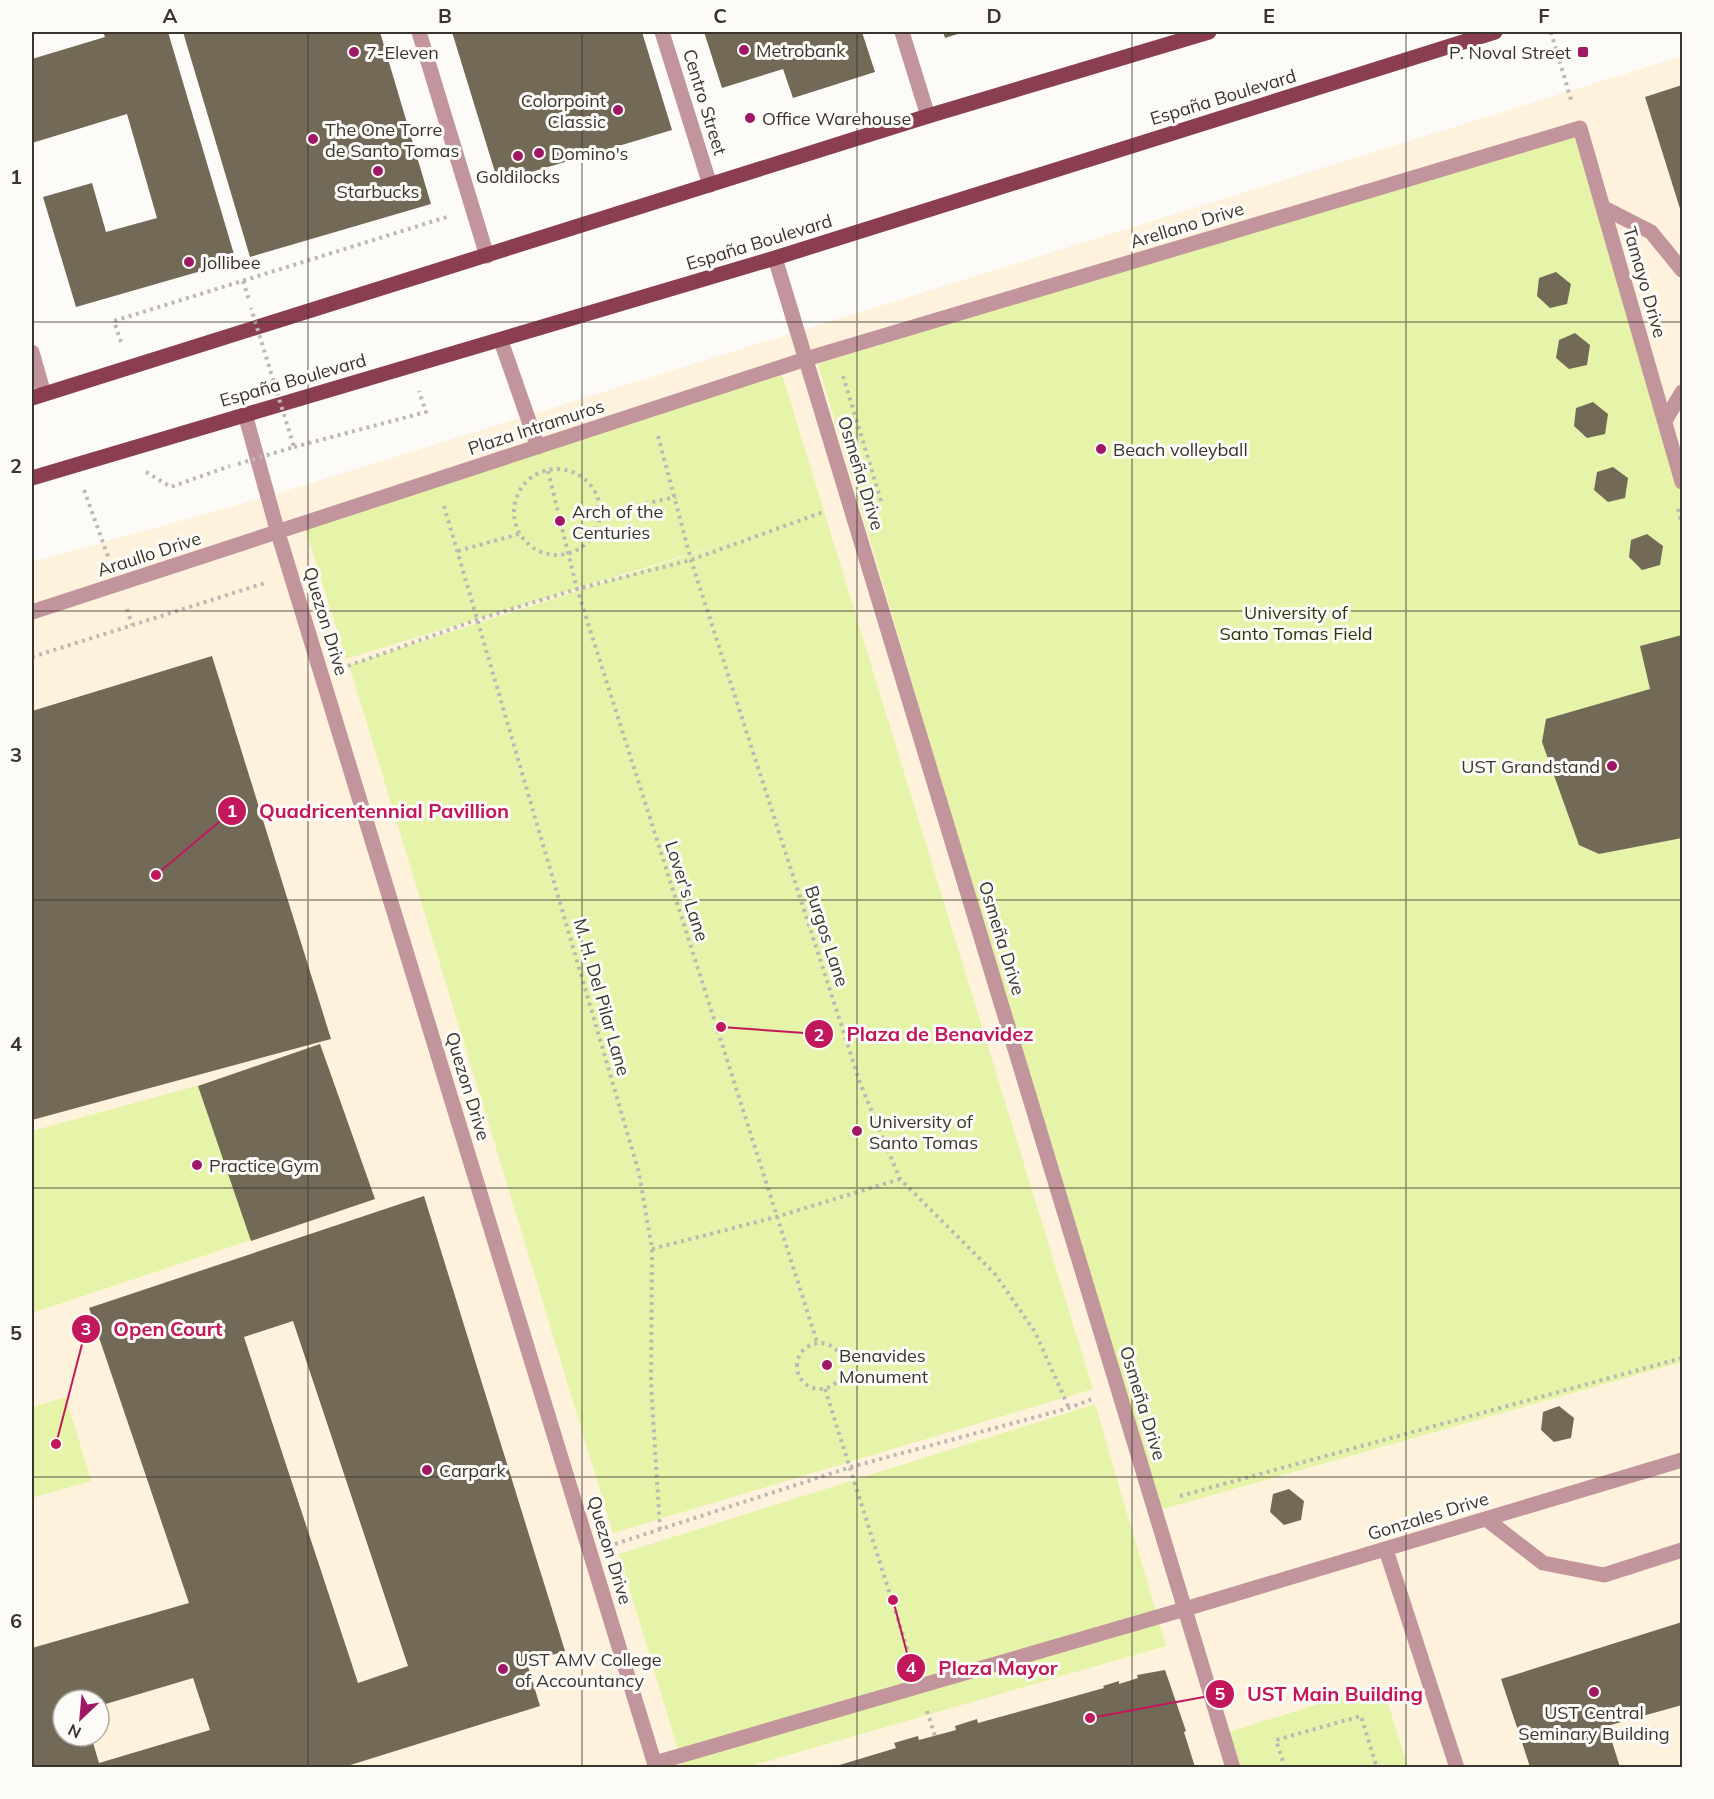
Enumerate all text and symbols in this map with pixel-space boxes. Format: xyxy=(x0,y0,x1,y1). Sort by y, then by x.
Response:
text: A xyxy=(163,3,178,28)
text: B xyxy=(438,3,452,28)
text: C xyxy=(713,3,727,28)
text: D xyxy=(986,3,1002,28)
text: E xyxy=(1263,3,1275,28)
text: F xyxy=(1538,3,1550,28)
place label: Metrobank xyxy=(756,39,846,62)
place label: 7-Eleven xyxy=(366,41,439,64)
place label: P. Noval Street xyxy=(1449,41,1571,64)
marker: Metrobank xyxy=(737,43,751,57)
marker: 7-Eleven xyxy=(347,45,361,59)
marker: P. Noval Street xyxy=(1576,45,1590,59)
street label: Centro Street xyxy=(678,46,732,158)
street label: España Boulevard xyxy=(1147,64,1299,130)
place label: Colorpoint Classic xyxy=(521,89,606,133)
marker: Colorpoint Classic xyxy=(611,103,625,117)
place label: Office Warehouse xyxy=(762,107,911,130)
marker: Office Warehouse xyxy=(743,111,757,125)
place label: The One Torre de Santo Tomas xyxy=(325,118,459,162)
marker: The One Torre de Santo Tomas xyxy=(306,132,320,146)
place label: Domino's xyxy=(551,142,629,165)
marker: Domino's xyxy=(532,146,546,160)
marker: Goldilocks xyxy=(511,149,525,163)
text: 1 xyxy=(10,164,22,189)
marker: Starbucks xyxy=(371,164,385,178)
place label: Goldilocks xyxy=(476,165,560,188)
place label: Starbucks xyxy=(337,180,420,203)
street label: Arellano Drive xyxy=(1127,197,1247,253)
street label: España Boulevard xyxy=(683,209,835,275)
street label: Tamayo Drive xyxy=(1618,224,1672,340)
place label: Jollibee xyxy=(201,251,260,274)
marker: Jollibee xyxy=(182,255,196,269)
street label: España Boulevard xyxy=(217,348,369,412)
street label: Plaza Intramuros xyxy=(465,394,607,460)
street label: Osmeña Drive xyxy=(833,413,889,533)
place label: Beach volleyball xyxy=(1113,438,1248,461)
marker: Beach volleyball xyxy=(1094,442,1108,456)
text: 2 xyxy=(10,453,22,478)
place label: Arch of the Centuries xyxy=(572,500,663,544)
marker: Arch of the Centuries xyxy=(553,514,567,528)
street label: Araullo Drive xyxy=(94,526,204,582)
street label: Quezon Drive xyxy=(299,564,353,678)
park label: University of Santo Tomas Field xyxy=(1219,601,1373,645)
text: 3 xyxy=(10,742,22,767)
place label: UST Grandstand xyxy=(1461,755,1600,778)
marker: UST Grandstand xyxy=(1605,759,1619,773)
callout: Quadricentennial Pavillion xyxy=(217,792,521,830)
text: Quadricentennial Pavillion xyxy=(259,798,509,823)
text: 1 xyxy=(227,799,237,822)
street label: Lover's Lane xyxy=(660,838,714,944)
street label: Osmeña Drive xyxy=(974,878,1030,998)
street label: Burgos Lane xyxy=(800,883,854,989)
street label: M. H. Del Pilar Lane xyxy=(569,916,635,1078)
callout: Plaza de Benavidez xyxy=(804,1015,1045,1053)
text: Plaza de Benavidez xyxy=(846,1021,1034,1046)
text: 2 xyxy=(814,1023,824,1046)
street label: Quezon Drive xyxy=(441,1029,495,1143)
text: 4 xyxy=(10,1031,22,1056)
place label: University of Santo Tomas xyxy=(869,1110,978,1154)
marker: University of Santo Tomas xyxy=(850,1124,864,1138)
place label: Practice Gym xyxy=(209,1154,319,1177)
marker: Practice Gym xyxy=(190,1158,204,1172)
callout: Open Court xyxy=(71,1310,235,1348)
text: Open Court xyxy=(113,1316,223,1341)
text: 3 xyxy=(81,1317,91,1340)
text: 5 xyxy=(10,1320,22,1345)
street label: Osmeña Drive xyxy=(1115,1343,1171,1463)
place label: Benavides Monument xyxy=(839,1344,928,1388)
marker: Benavides Monument xyxy=(820,1358,834,1372)
place label: Carpark xyxy=(439,1459,506,1482)
marker: Carpark xyxy=(420,1463,434,1477)
street label: Gonzales Drive xyxy=(1365,1487,1491,1545)
street label: Quezon Drive xyxy=(583,1493,637,1607)
text: 6 xyxy=(10,1608,22,1633)
place label: UST AMV College of Accountancy xyxy=(515,1648,662,1692)
callout: Plaza Mayor xyxy=(896,1649,1070,1687)
text: Plaza Mayor xyxy=(938,1655,1058,1680)
text: 4 xyxy=(906,1656,917,1679)
marker: UST AMV College of Accountancy xyxy=(496,1662,510,1676)
callout: UST Main Building xyxy=(1205,1675,1435,1713)
text: UST Main Building xyxy=(1247,1681,1423,1706)
text: 5 xyxy=(1215,1682,1226,1705)
marker: UST Central Seminary Building xyxy=(1587,1685,1601,1699)
north arrow xyxy=(51,1688,111,1748)
place label: UST Central Seminary Building xyxy=(1518,1701,1670,1745)
text: N xyxy=(65,1720,84,1743)

